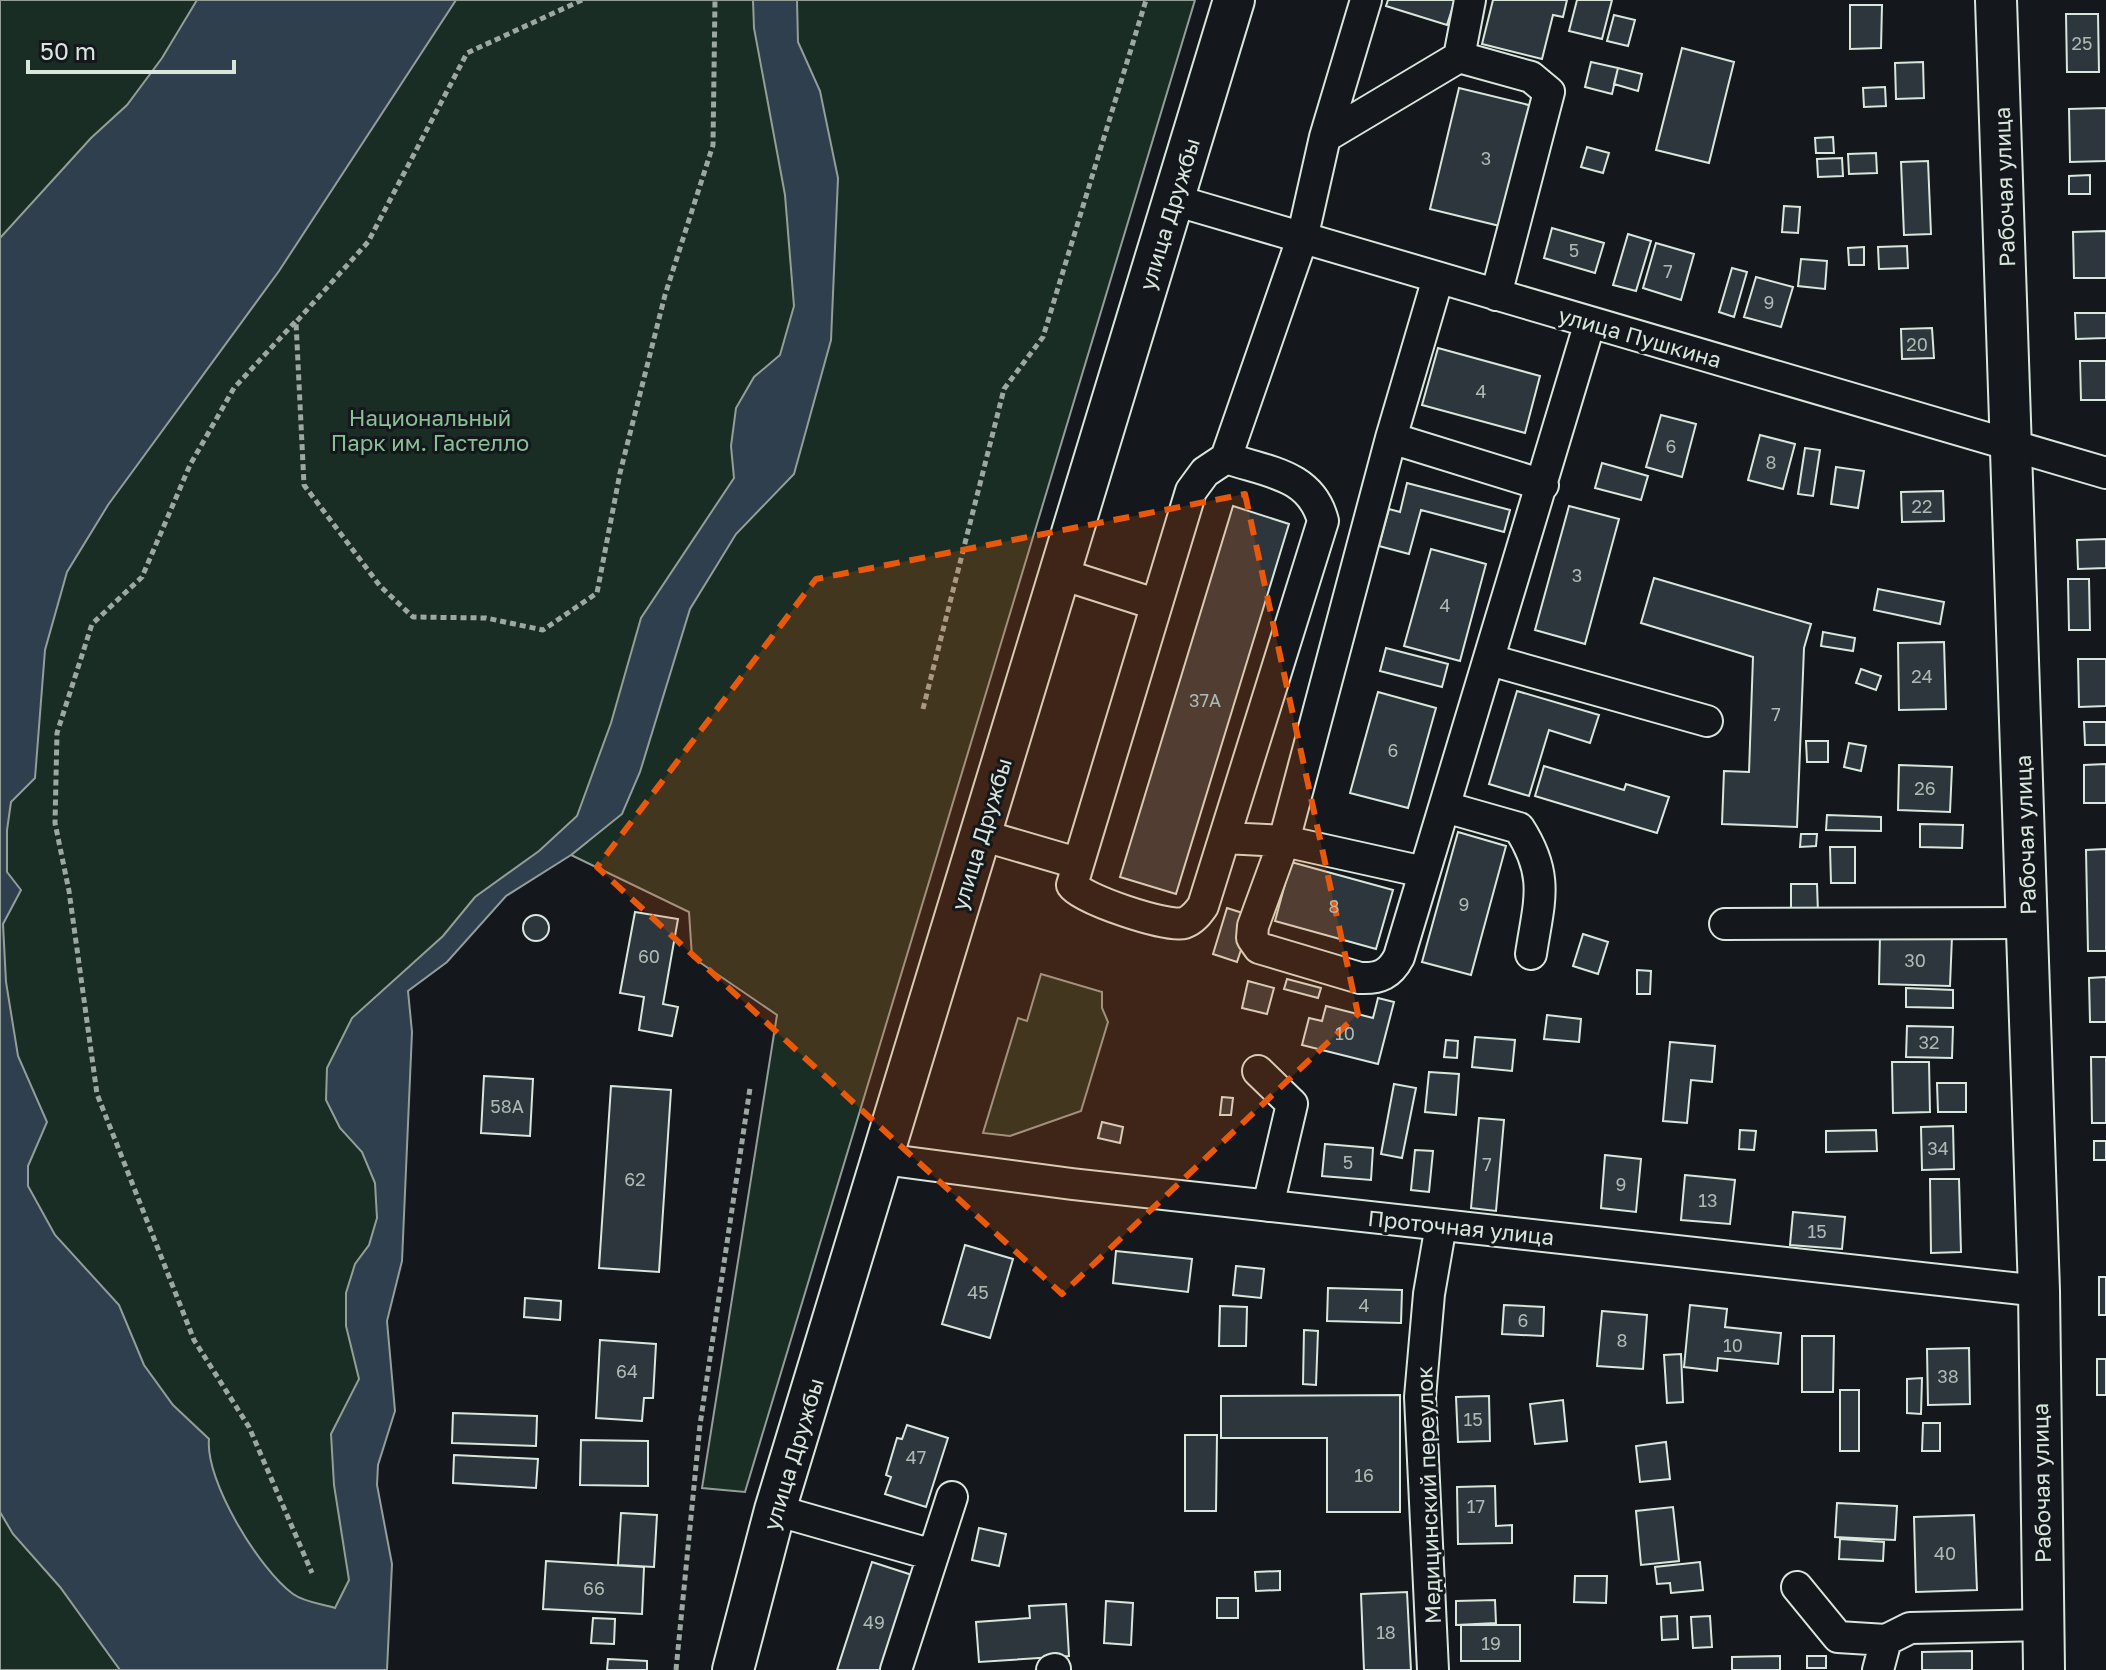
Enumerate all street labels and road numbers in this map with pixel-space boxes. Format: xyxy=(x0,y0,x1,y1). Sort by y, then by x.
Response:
street label: Рабочая улица xyxy=(1988,106,2020,268)
street label: улица Дружбы xyxy=(1133,134,1205,294)
street label: улица Пушкина xyxy=(1555,301,1725,373)
street label: улица Дружбы xyxy=(945,754,1017,914)
street label: Рабочая улица xyxy=(2009,754,2041,916)
street label: Проточная улица xyxy=(1366,1204,1556,1250)
street label: Медицинский переулок xyxy=(1410,1365,1446,1624)
street label: улица Дружбы xyxy=(757,1374,829,1534)
street label: Рабочая улица xyxy=(2026,1403,2056,1563)

